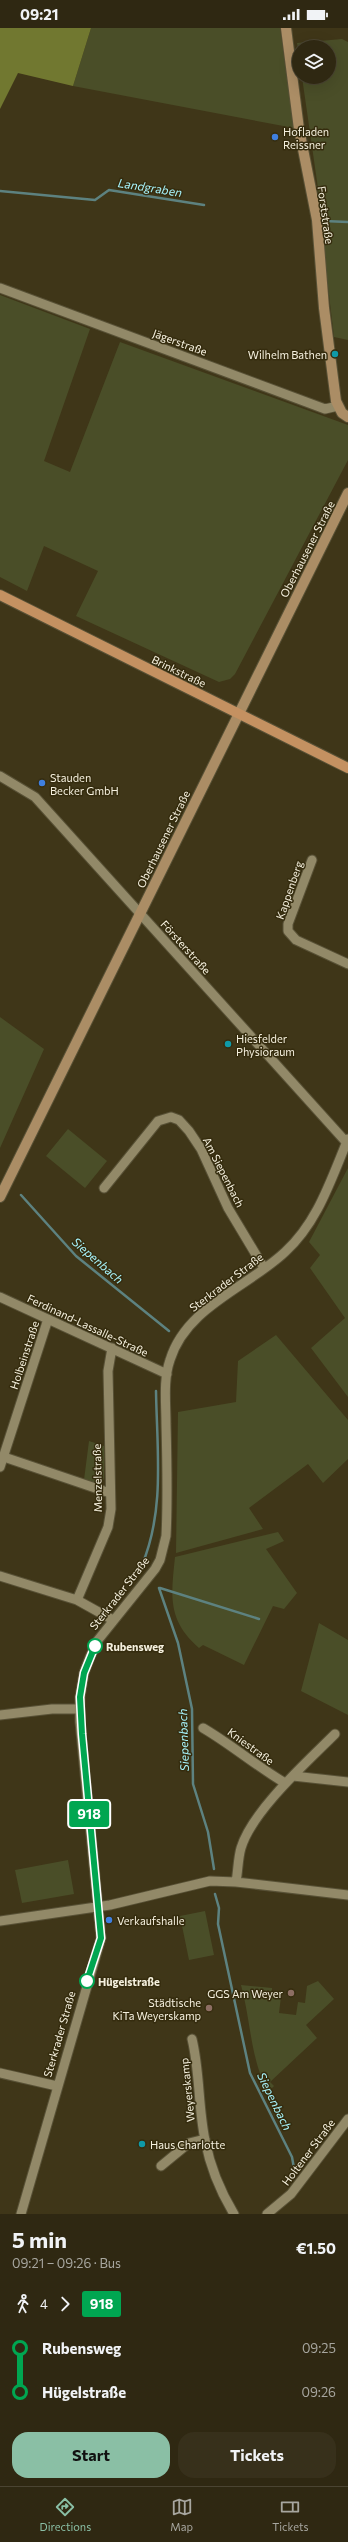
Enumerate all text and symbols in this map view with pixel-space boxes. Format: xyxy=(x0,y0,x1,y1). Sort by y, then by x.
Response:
text: 09:21 xyxy=(20,5,59,23)
map controls xyxy=(292,40,336,84)
button: layers xyxy=(292,40,336,84)
place label: Hofladen Reissner xyxy=(283,125,329,151)
marker: Hofladen Reissner xyxy=(270,132,280,142)
water label: Landgraben xyxy=(117,175,183,199)
street label: Forststraße xyxy=(316,185,337,245)
street label: Jägerstraße xyxy=(151,326,209,359)
place label: Wilhelm Bathen xyxy=(248,348,327,361)
marker: Wilhelm Bathen xyxy=(330,349,340,359)
street label: Oberhausener Straße xyxy=(277,498,337,599)
street label: Brinkstraße xyxy=(150,652,208,690)
place label: Stauden Becker GmbH xyxy=(50,771,119,797)
marker: Stauden Becker GmbH xyxy=(37,778,47,788)
street label: Oberhausener Straße xyxy=(134,788,192,890)
street label: Kappenberg xyxy=(273,859,305,921)
street label: Försterstraße xyxy=(158,917,214,977)
place label: Hiesfelder Physioraum xyxy=(236,1032,295,1058)
marker: Hiesfelder Physioraum xyxy=(223,1039,233,1049)
street label: Am Siepenbach xyxy=(201,1135,247,1209)
water label: Siepenbach xyxy=(70,1234,126,1286)
street label: Sterkrader Straße xyxy=(187,1250,266,1314)
street label: Ferdinand-Lassalle-Straße xyxy=(26,1291,151,1359)
street label: Holbeinstraße xyxy=(7,1319,41,1391)
street label: Menzelstraße xyxy=(90,1443,104,1512)
street label: Sterkrader Straße xyxy=(86,1554,152,1632)
marker: Rubensweg xyxy=(87,1638,103,1654)
place label: Rubensweg xyxy=(106,1640,164,1653)
water label: Siepenbach xyxy=(175,1708,191,1772)
street label: Kniestraße xyxy=(225,1725,277,1767)
line badge: 918 xyxy=(66,1801,112,1827)
text: 918 xyxy=(77,1805,101,1822)
place label: Verkaufshalle xyxy=(117,1914,185,1927)
marker: Verkaufshalle xyxy=(104,1915,114,1925)
marker: Hügelstraße xyxy=(79,1973,95,1989)
place label: Hügelstraße xyxy=(98,1975,160,1988)
place label: GGS Am Weyer xyxy=(207,1987,284,2000)
marker: GGS Am Weyer xyxy=(286,1988,296,1998)
street label: Sterkrader Straße xyxy=(40,1989,78,2079)
place label: Städtische KiTa Weyerskamp xyxy=(112,1996,201,2022)
marker: Städtische KiTa Weyerskamp xyxy=(204,2003,214,2013)
street label: Weyerskamp xyxy=(177,2057,197,2123)
water label: Siepenbach xyxy=(255,2070,295,2132)
street label: Holtener Straße xyxy=(279,2116,337,2188)
place label: Haus Charlotte xyxy=(150,2138,225,2151)
marker: Haus Charlotte xyxy=(137,2139,147,2149)
text: 5 min xyxy=(12,2226,67,2253)
text: €1.50 xyxy=(296,2239,336,2257)
text: 09:21 – 09:26 · Bus xyxy=(12,2255,121,2271)
icon: walk xyxy=(12,2293,34,2315)
icon: forward xyxy=(54,2293,76,2315)
text: 918 xyxy=(90,2295,113,2312)
text: 4 xyxy=(40,2296,48,2312)
text: Rubensweg xyxy=(42,2339,121,2357)
text: 09:25 xyxy=(302,2340,336,2356)
text: Hügelstraße xyxy=(42,2383,126,2401)
text: 09:26 xyxy=(301,2384,336,2400)
button: Start xyxy=(12,2432,170,2478)
button: Tickets xyxy=(178,2432,336,2478)
tab: Directions xyxy=(40,2496,91,2533)
tab: Map xyxy=(170,2496,193,2533)
tab: Tickets xyxy=(272,2496,308,2533)

